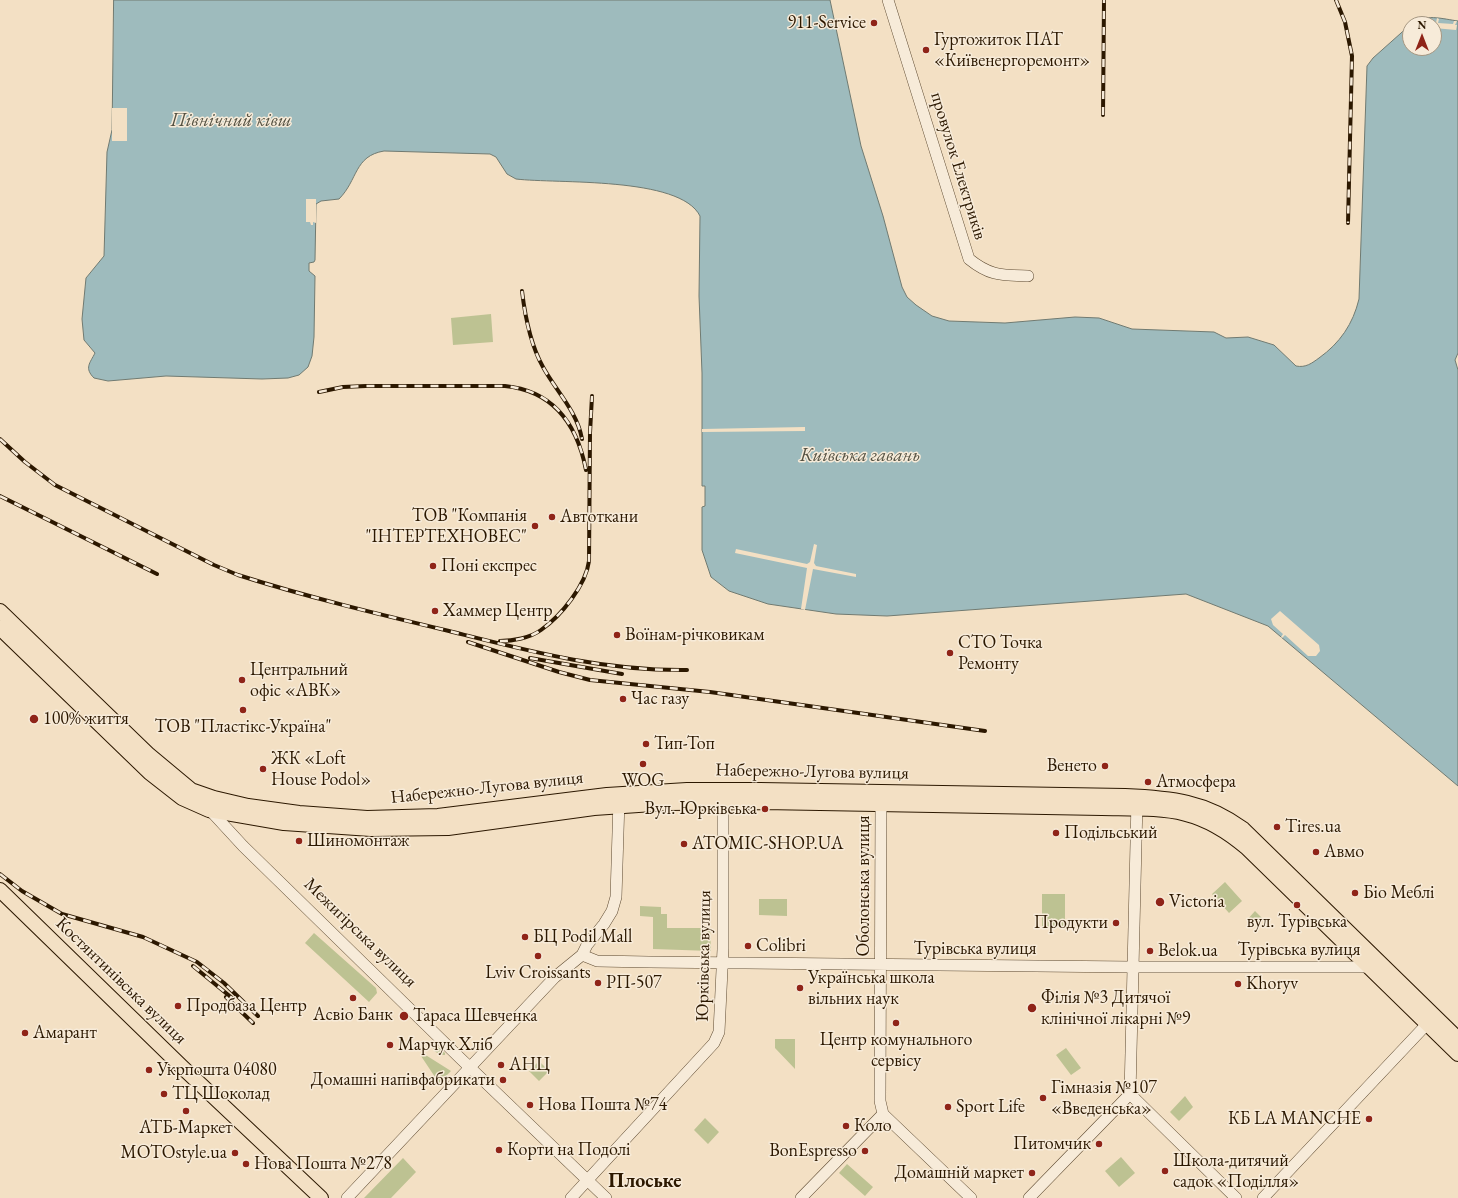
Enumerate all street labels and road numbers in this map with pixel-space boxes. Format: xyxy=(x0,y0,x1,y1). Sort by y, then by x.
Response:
street label: провулок Електриків xyxy=(925,90,991,242)
street label: Набережно-Лугова вулиця xyxy=(715,760,909,784)
street label: Набережно-Лугова вулиця xyxy=(390,767,584,809)
street label: Оболонська вулиця xyxy=(853,815,875,957)
street label: Межигірська вулиця xyxy=(299,874,421,992)
street label: Юрківська вулиця xyxy=(692,890,716,1022)
street label: Костянтинівська вулиця xyxy=(51,913,191,1049)
street label: Турівська вулиця xyxy=(914,938,1036,960)
street label: Турівська вулиця xyxy=(1238,939,1360,961)

